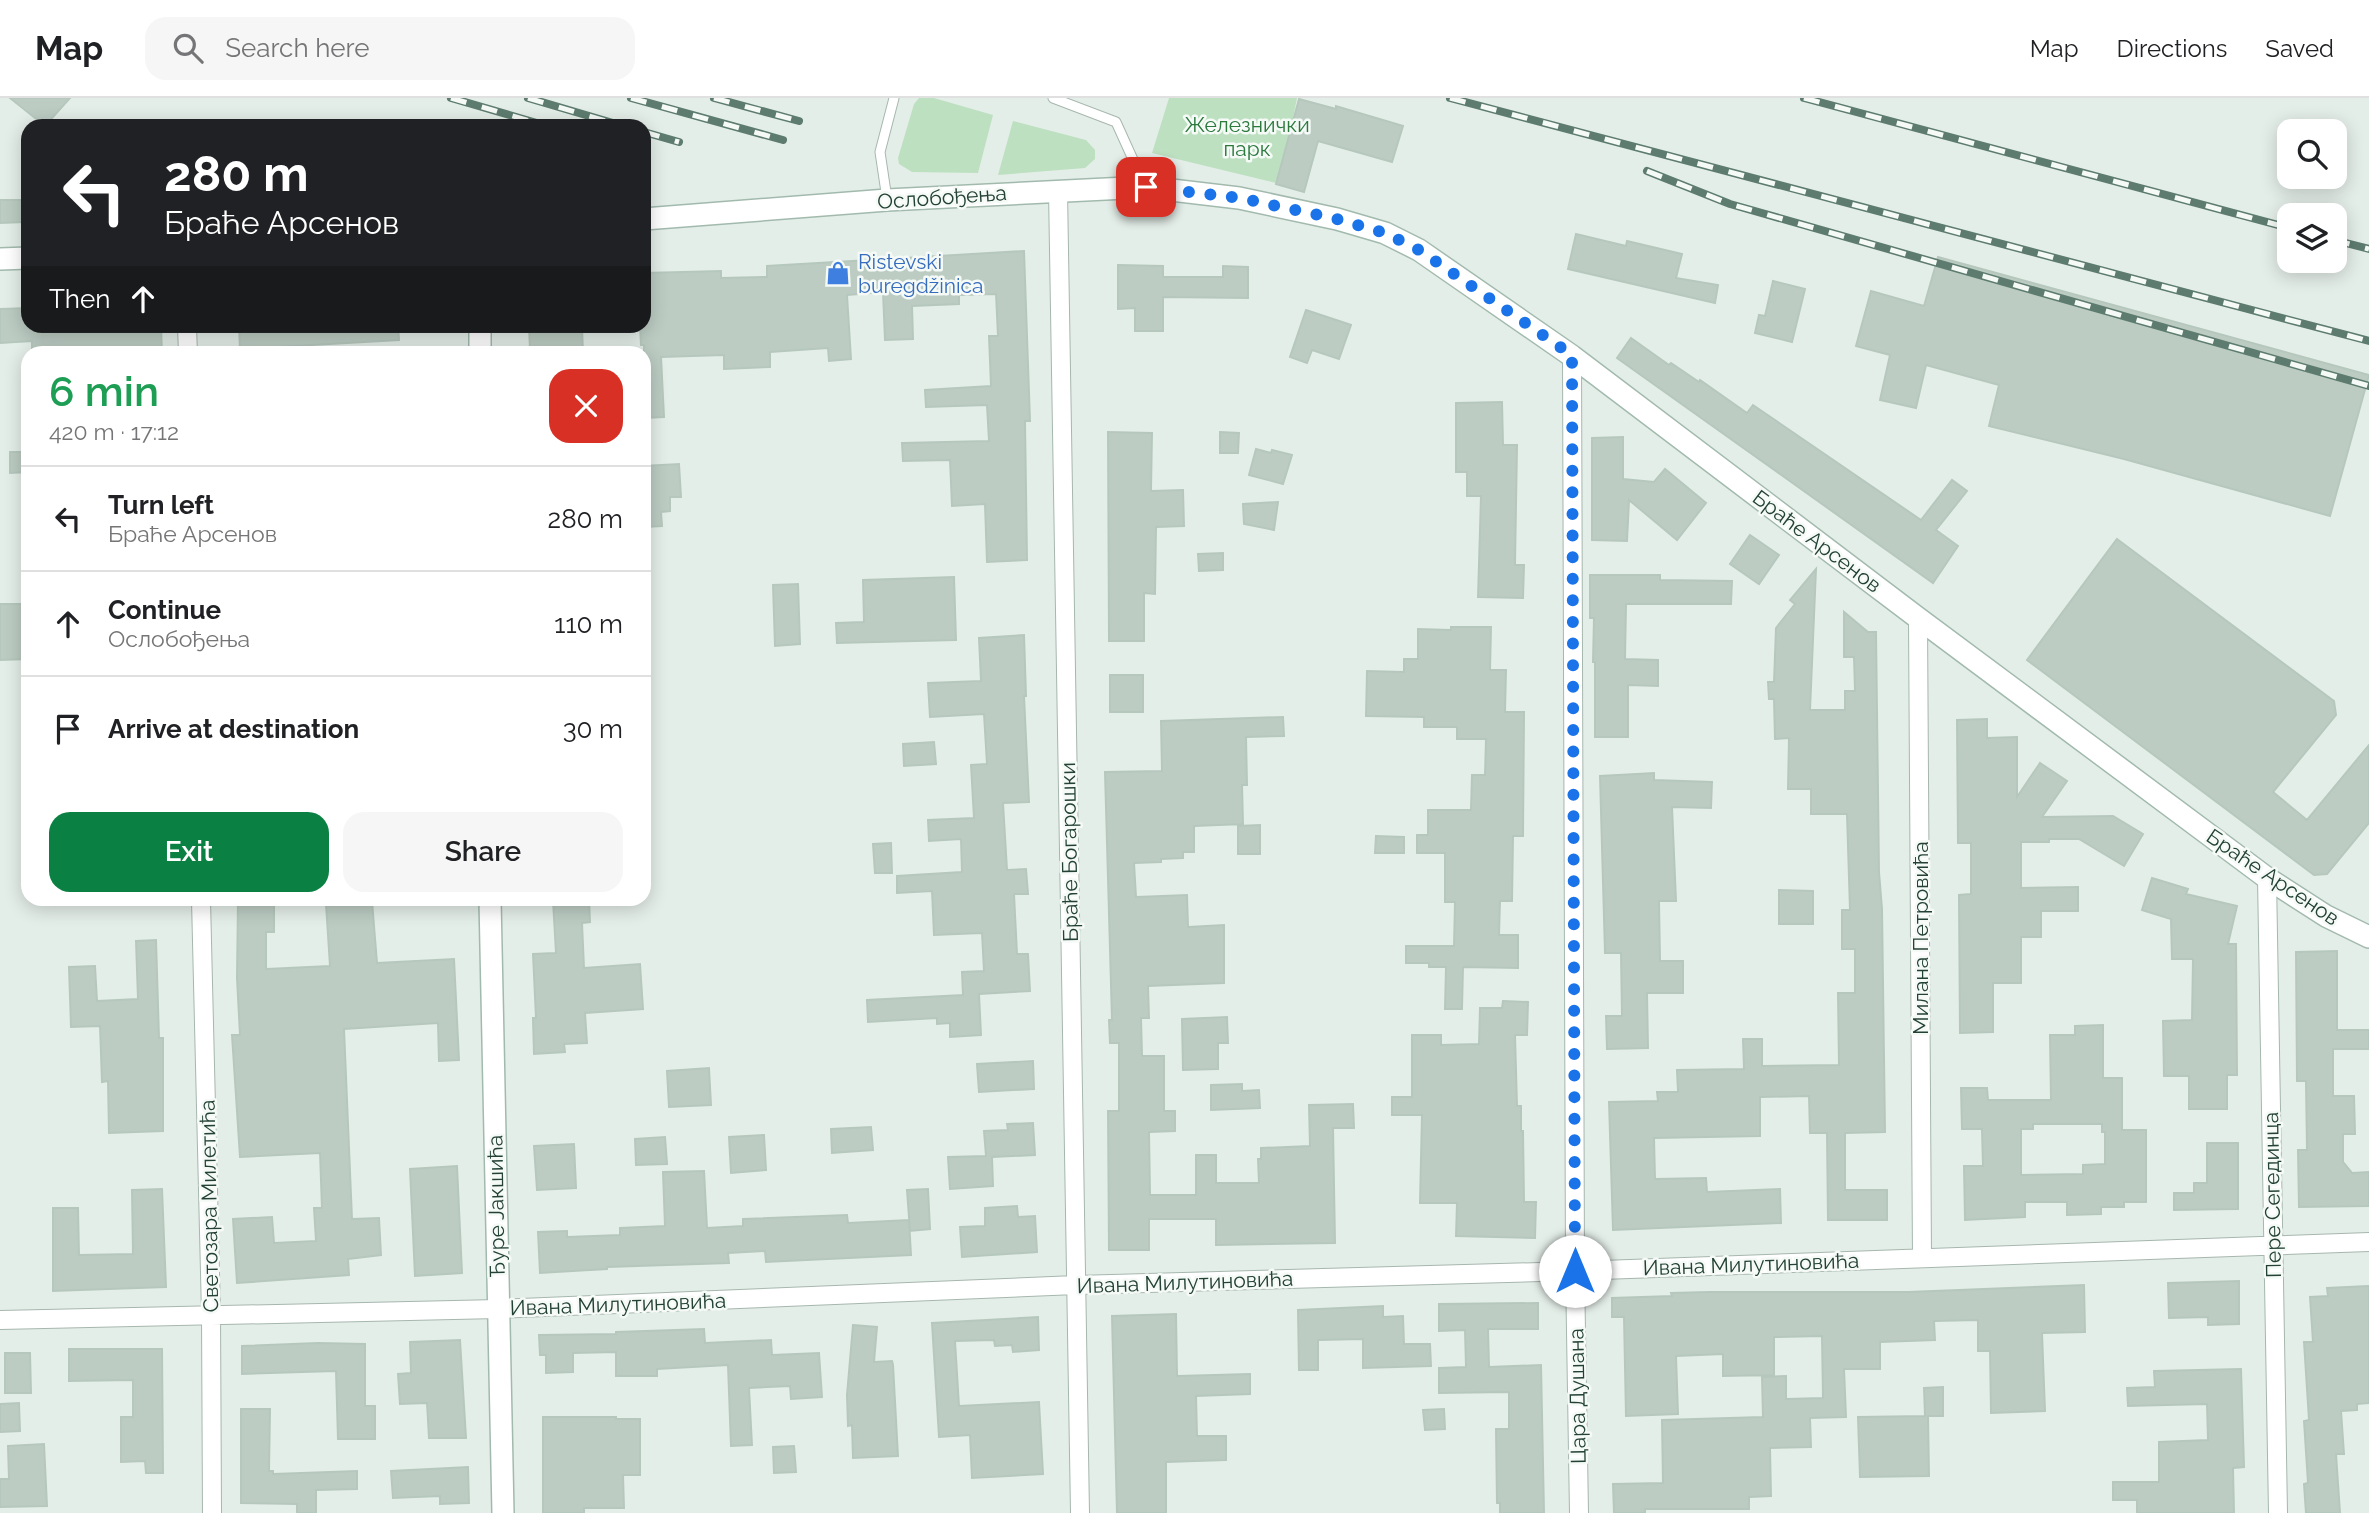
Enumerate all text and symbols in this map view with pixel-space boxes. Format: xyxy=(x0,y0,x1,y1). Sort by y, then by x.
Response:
search box xyxy=(145,17,635,80)
text: Map xyxy=(35,29,103,68)
icon: search xyxy=(169,29,207,67)
text: Search here xyxy=(225,33,370,63)
text: Map xyxy=(2030,34,2079,63)
text: Directions xyxy=(2117,34,2227,63)
text: Saved xyxy=(2265,34,2334,63)
park label: Железнички парк xyxy=(1184,112,1310,161)
map controls xyxy=(2277,119,2347,273)
button: search xyxy=(2277,119,2347,189)
text: 280 m xyxy=(164,145,309,202)
icon: left xyxy=(49,147,140,238)
pin xyxy=(1116,157,1176,217)
icon: arrive xyxy=(1127,168,1165,206)
street label: Ослобођења xyxy=(876,180,1008,214)
button: layers xyxy=(2277,203,2347,273)
text: Браће Арсенов xyxy=(164,204,399,241)
place label: Ristevski buregdžinica xyxy=(858,249,984,298)
shop icon: Ristevski buregdžinica xyxy=(824,259,852,287)
icon: ahead xyxy=(124,280,162,318)
text: Then xyxy=(49,284,110,314)
text: 6 min xyxy=(49,367,159,416)
button: close xyxy=(549,369,623,443)
text: 420 m · 17:12 xyxy=(49,418,179,445)
street label: Браће Арсенов xyxy=(1748,485,1886,597)
text: Turn left xyxy=(108,490,214,520)
icon: left xyxy=(49,500,87,538)
text: 280 m xyxy=(548,504,623,534)
text: Браће Арсенов xyxy=(108,520,277,547)
text: Continue xyxy=(108,595,221,625)
icon: ahead xyxy=(49,605,87,643)
text: 110 m xyxy=(554,609,623,639)
text: Ослобођења xyxy=(108,625,250,652)
icon: arrive xyxy=(49,710,87,748)
text: Arrive at destination xyxy=(108,714,359,744)
text: 30 m xyxy=(563,714,623,744)
street label: Браће Богарошки xyxy=(1055,762,1083,942)
button: Exit xyxy=(49,812,329,892)
button: Share xyxy=(343,812,623,892)
street label: Браће Арсенов xyxy=(2202,823,2344,931)
street label: Милана Петровића xyxy=(1908,841,1933,1035)
street label: Светозара Милетића xyxy=(195,1099,223,1313)
street label: Пере Сегединца xyxy=(2258,1112,2286,1278)
street label: Ђуре Јакшића xyxy=(482,1135,510,1277)
position arrow xyxy=(1538,1234,1612,1308)
street label: Ивана Милутиновића xyxy=(1642,1248,1860,1280)
street label: Ивана Милутиновића xyxy=(1076,1266,1294,1298)
street label: Ивана Милутиновића xyxy=(509,1288,727,1320)
street label: Цара Душана xyxy=(1563,1328,1591,1464)

